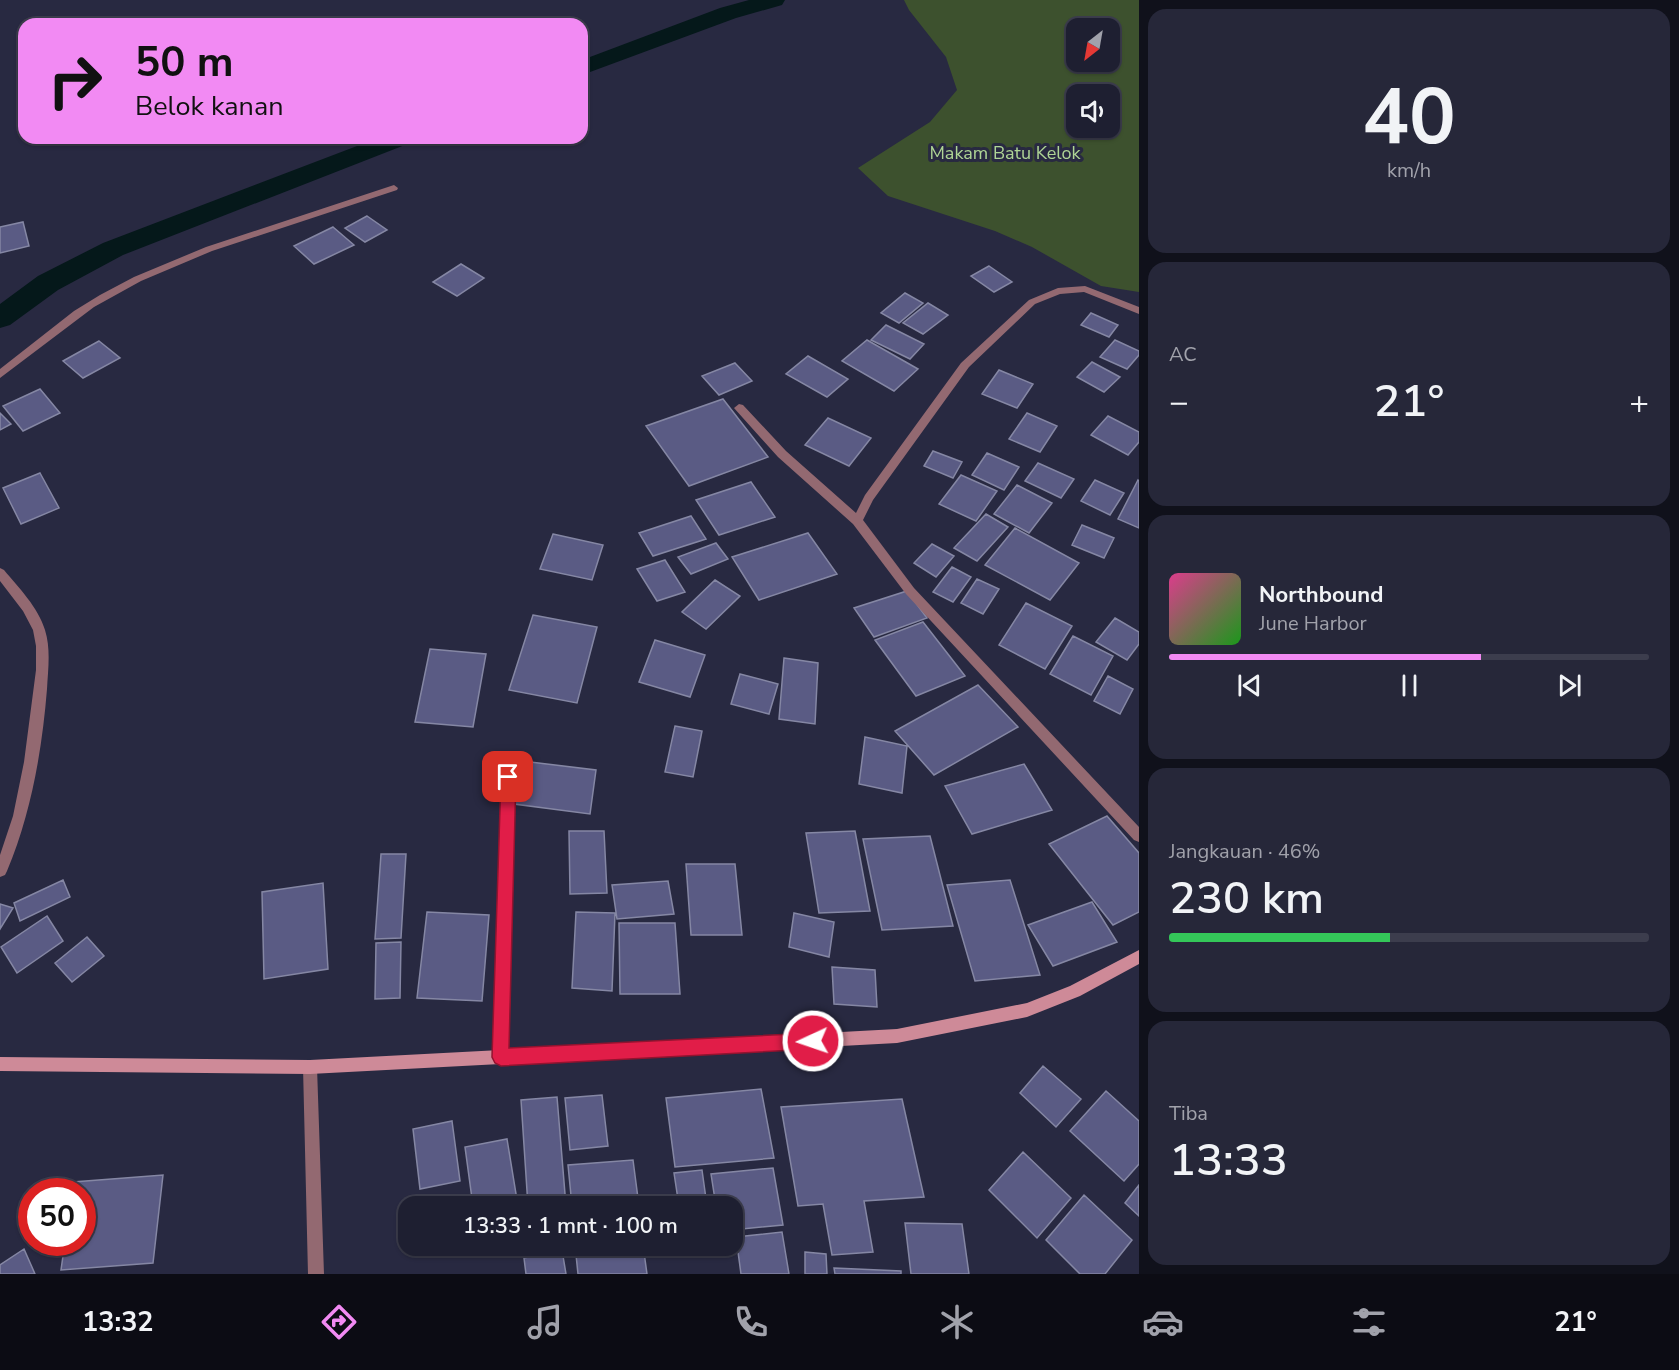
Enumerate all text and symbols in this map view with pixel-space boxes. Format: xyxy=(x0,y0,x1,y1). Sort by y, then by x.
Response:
north arrow xyxy=(1066,18,1120,72)
map controls xyxy=(1066,18,1120,138)
text: 50 m xyxy=(135,34,234,91)
icon: right xyxy=(36,42,114,120)
text: 40 xyxy=(1362,64,1456,171)
button: sound xyxy=(1066,84,1120,138)
text: Belok kanan xyxy=(135,88,284,125)
park label: Makam Batu Kelok xyxy=(929,141,1082,165)
text: km/h xyxy=(1387,157,1431,184)
text: AC xyxy=(1169,341,1197,368)
text: 21° xyxy=(1374,371,1444,432)
text: − xyxy=(1169,380,1189,425)
text: + xyxy=(1629,380,1649,425)
text: Northbound xyxy=(1259,580,1383,610)
text: June Harbor xyxy=(1259,610,1367,637)
icon: previous xyxy=(1233,669,1266,702)
icon: pause xyxy=(1393,669,1426,702)
icon: next xyxy=(1553,669,1586,702)
pin xyxy=(482,751,533,802)
icon: arrive xyxy=(491,760,524,793)
text: Jangkauan · 46% xyxy=(1169,838,1320,865)
text: 230 km xyxy=(1169,868,1324,929)
position arrow xyxy=(781,1009,845,1073)
text: Tiba xyxy=(1169,1100,1208,1127)
text: 13:33 xyxy=(1169,1130,1288,1191)
speed limit sign: 50 xyxy=(18,1178,96,1256)
text: 13:33 · 1 mnt · 100 m xyxy=(463,1211,678,1241)
icon: directions xyxy=(318,1301,360,1343)
icon: music xyxy=(524,1301,566,1343)
icon: phone xyxy=(730,1301,772,1343)
icon: climate xyxy=(936,1301,978,1343)
icon: car xyxy=(1142,1301,1184,1343)
icon: filters xyxy=(1348,1301,1390,1343)
text: 13:32 xyxy=(82,1304,154,1341)
text: 21° xyxy=(1554,1304,1597,1341)

